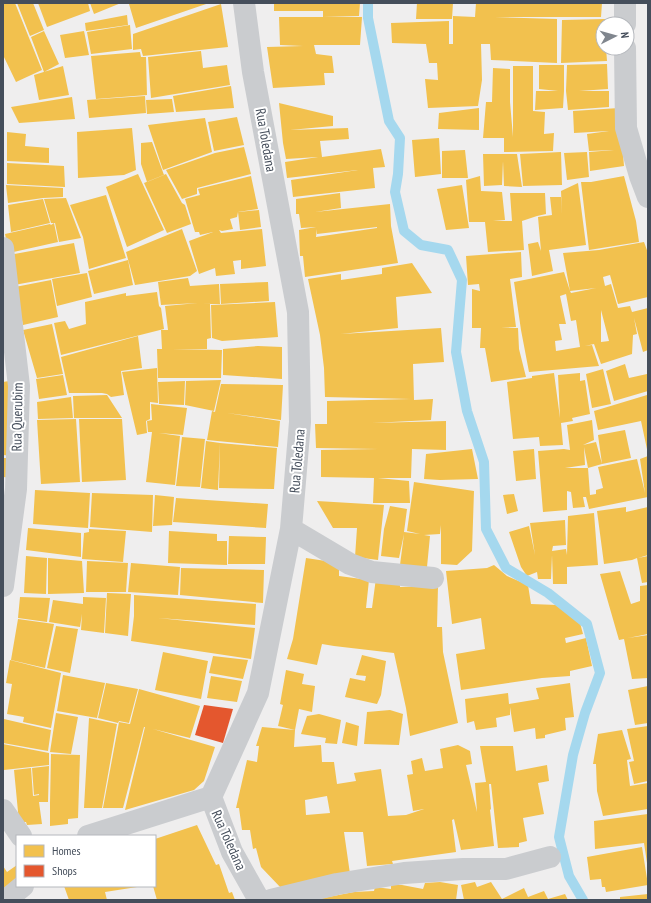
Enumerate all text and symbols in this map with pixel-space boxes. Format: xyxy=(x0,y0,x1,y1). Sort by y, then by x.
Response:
north arrow xyxy=(595,16,635,56)
text: N xyxy=(618,31,632,39)
street label: Rua Toledana xyxy=(252,107,280,173)
street label: Rua Querubim xyxy=(7,382,27,452)
street label: Rua Toledana xyxy=(285,428,309,494)
street label: Rua Toledana xyxy=(208,807,250,873)
legend xyxy=(16,835,156,887)
text: Homes xyxy=(52,843,80,858)
text: Shops xyxy=(52,863,77,878)

